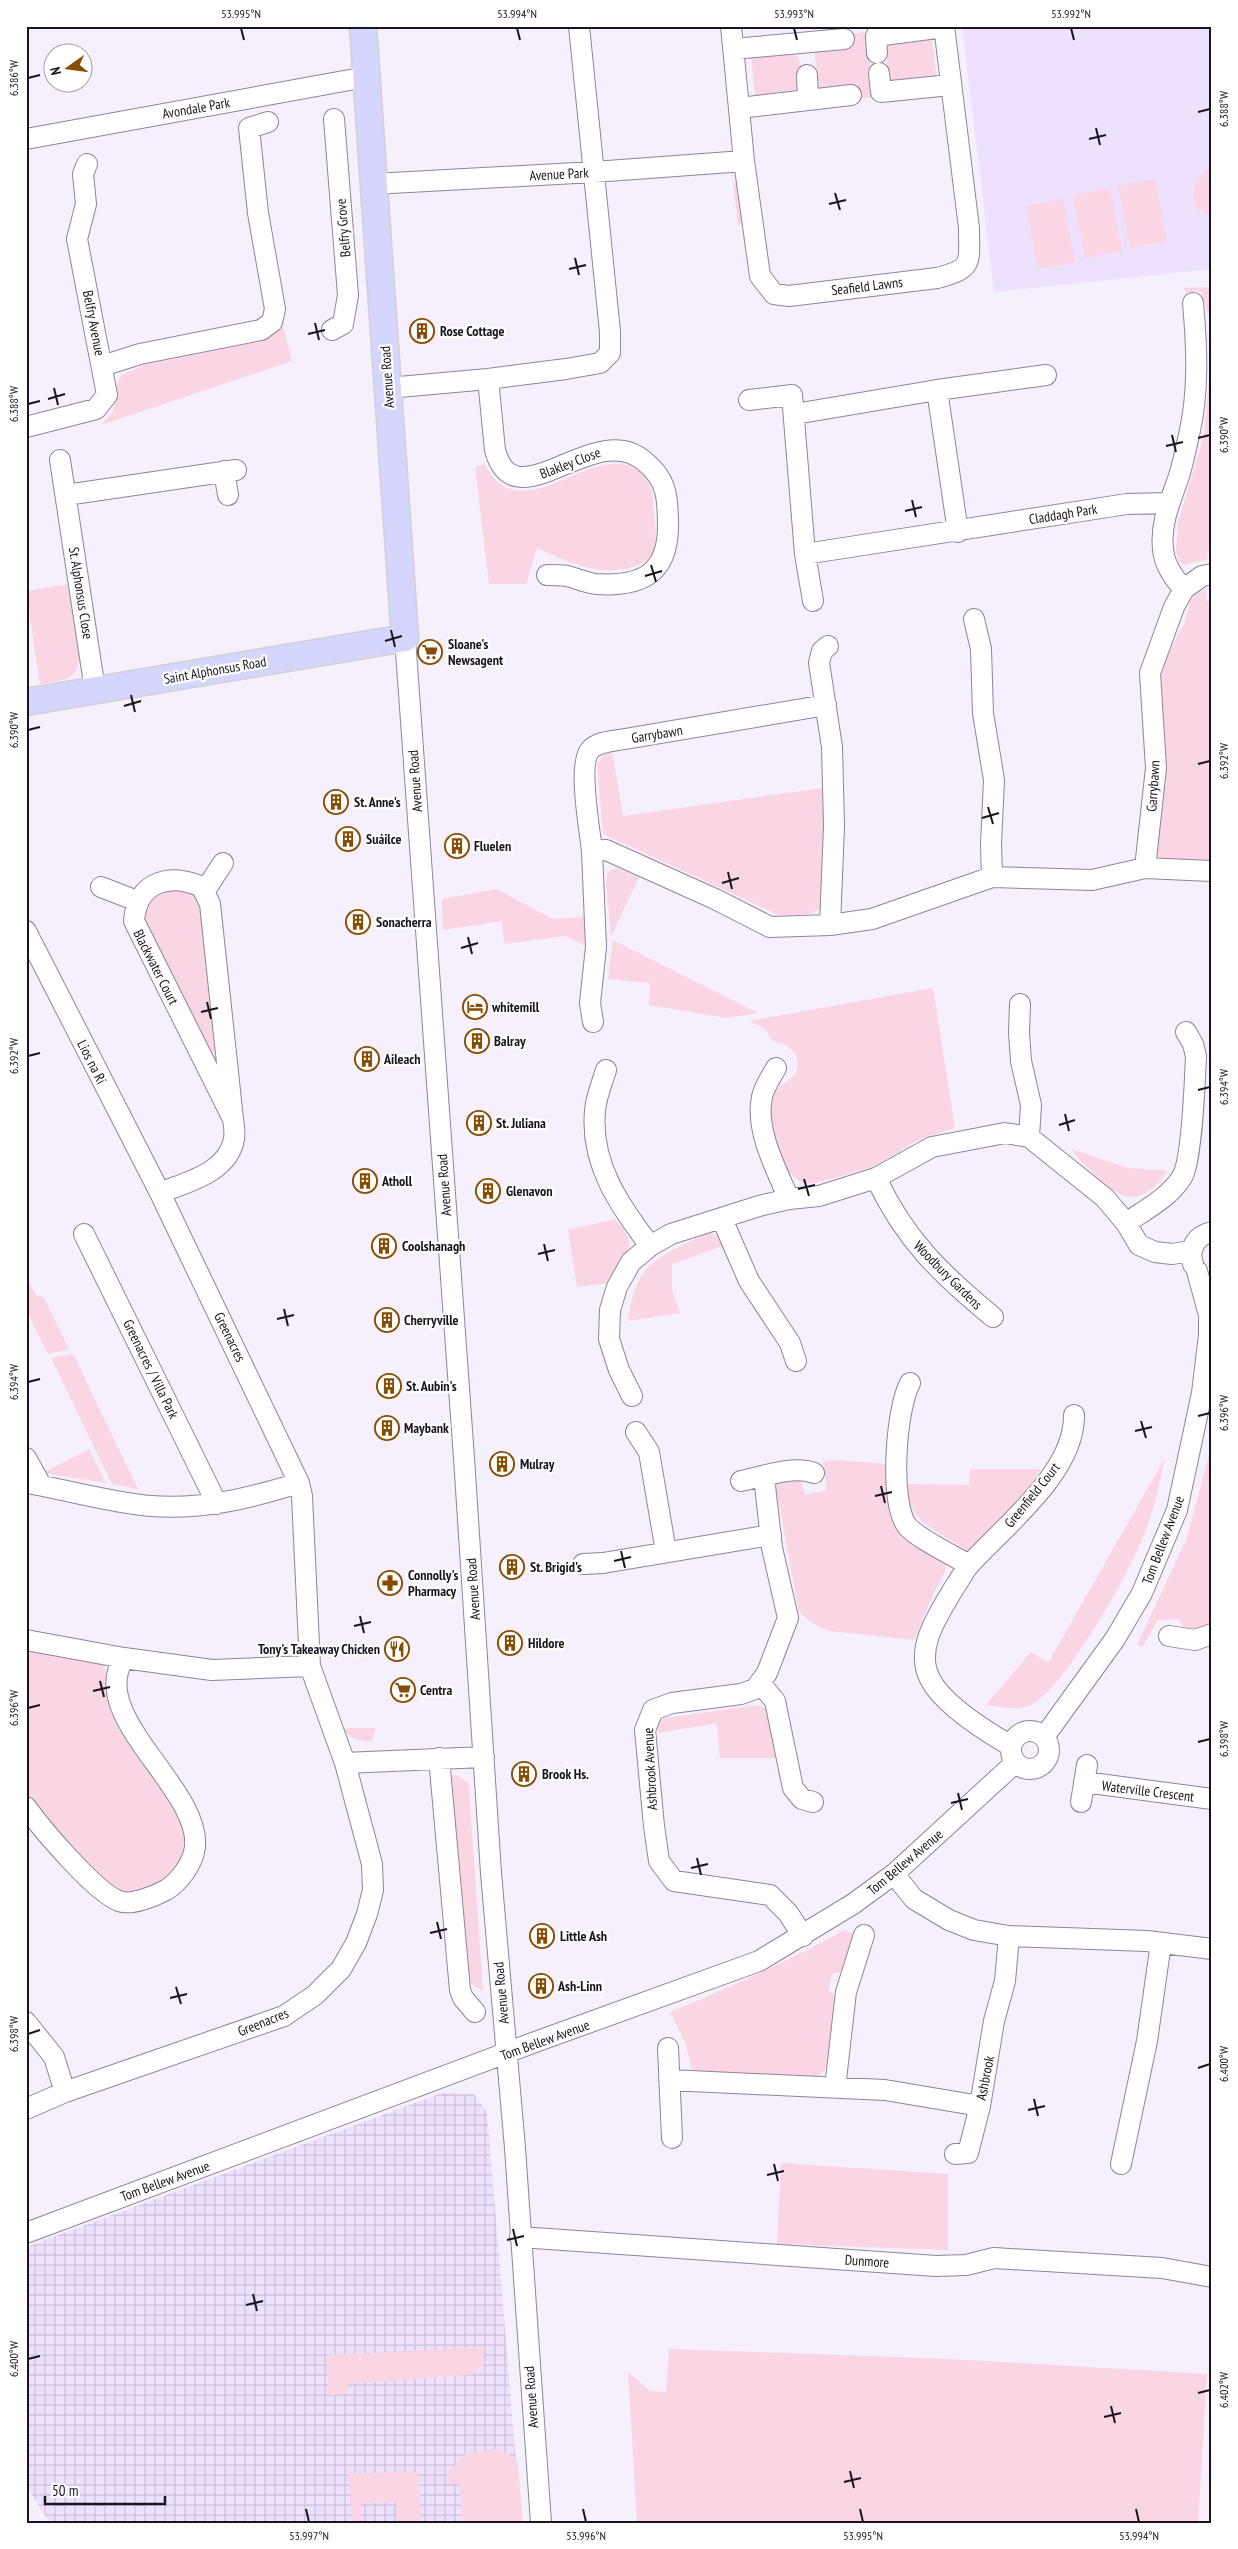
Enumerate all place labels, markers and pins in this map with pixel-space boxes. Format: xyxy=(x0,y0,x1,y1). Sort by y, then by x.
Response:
building icon: Rose Cottage xyxy=(409,318,435,344)
place label: Rose Cottage xyxy=(440,322,505,340)
place label: Sloane's Newsagent xyxy=(448,635,503,669)
supermarket icon: Sloane's Newsagent xyxy=(417,639,443,665)
building icon: St. Anne's xyxy=(323,789,349,815)
place label: St. Anne's xyxy=(354,793,401,811)
building icon: Suáilce xyxy=(335,826,361,852)
place label: Suáilce xyxy=(366,830,401,848)
building icon: Fluelen xyxy=(444,833,470,859)
place label: Fluelen xyxy=(474,837,511,855)
building icon: Sonacherra xyxy=(345,909,371,935)
place label: Sonacherra xyxy=(376,913,432,931)
hotel icon: whitemill xyxy=(462,994,488,1020)
place label: whitemill xyxy=(491,998,540,1016)
building icon: Balray xyxy=(464,1028,490,1054)
place label: Balray xyxy=(494,1032,526,1050)
building icon: Aileach xyxy=(354,1046,380,1072)
place label: Aileach xyxy=(383,1050,421,1068)
building icon: St. Juliana xyxy=(466,1110,492,1136)
place label: St. Juliana xyxy=(496,1114,546,1132)
building icon: Atholl xyxy=(352,1168,378,1194)
place label: Atholl xyxy=(381,1172,413,1190)
building icon: Glenavon xyxy=(475,1178,501,1204)
place label: Glenavon xyxy=(506,1182,553,1200)
building icon: Coolshanagh xyxy=(371,1233,397,1259)
place label: Coolshanagh xyxy=(402,1237,465,1255)
building icon: Cherryville xyxy=(374,1307,400,1333)
place label: Cherryville xyxy=(404,1311,459,1329)
building icon: St. Aubin's xyxy=(376,1373,402,1399)
place label: St. Aubin's xyxy=(406,1377,457,1395)
building icon: Maybank xyxy=(374,1415,400,1441)
place label: Maybank xyxy=(404,1419,449,1437)
building icon: Mulray xyxy=(489,1451,515,1477)
place label: Mulray xyxy=(520,1455,555,1473)
building icon: St. Brigid's xyxy=(499,1554,525,1580)
place label: St. Brigid's xyxy=(530,1558,582,1576)
place label: Connolly's Pharmacy xyxy=(408,1566,459,1600)
pharmacy icon: Connolly's Pharmacy xyxy=(377,1570,403,1596)
building icon: Hildore xyxy=(497,1630,523,1656)
place label: Hildore xyxy=(528,1634,565,1652)
restaurant icon: Tony's Takeaway Chicken xyxy=(384,1636,410,1662)
place label: Tony's Takeaway Chicken xyxy=(258,1640,380,1658)
supermarket icon: Centra xyxy=(390,1677,416,1703)
place label: Centra xyxy=(420,1681,452,1699)
building icon: Brook Hs. xyxy=(511,1761,537,1787)
place label: Brook Hs. xyxy=(542,1765,589,1783)
building icon: Little Ash xyxy=(529,1923,555,1949)
place label: Little Ash xyxy=(560,1927,607,1945)
building icon: Ash-Linn xyxy=(528,1973,554,1999)
place label: Ash-Linn xyxy=(557,1977,602,1995)

